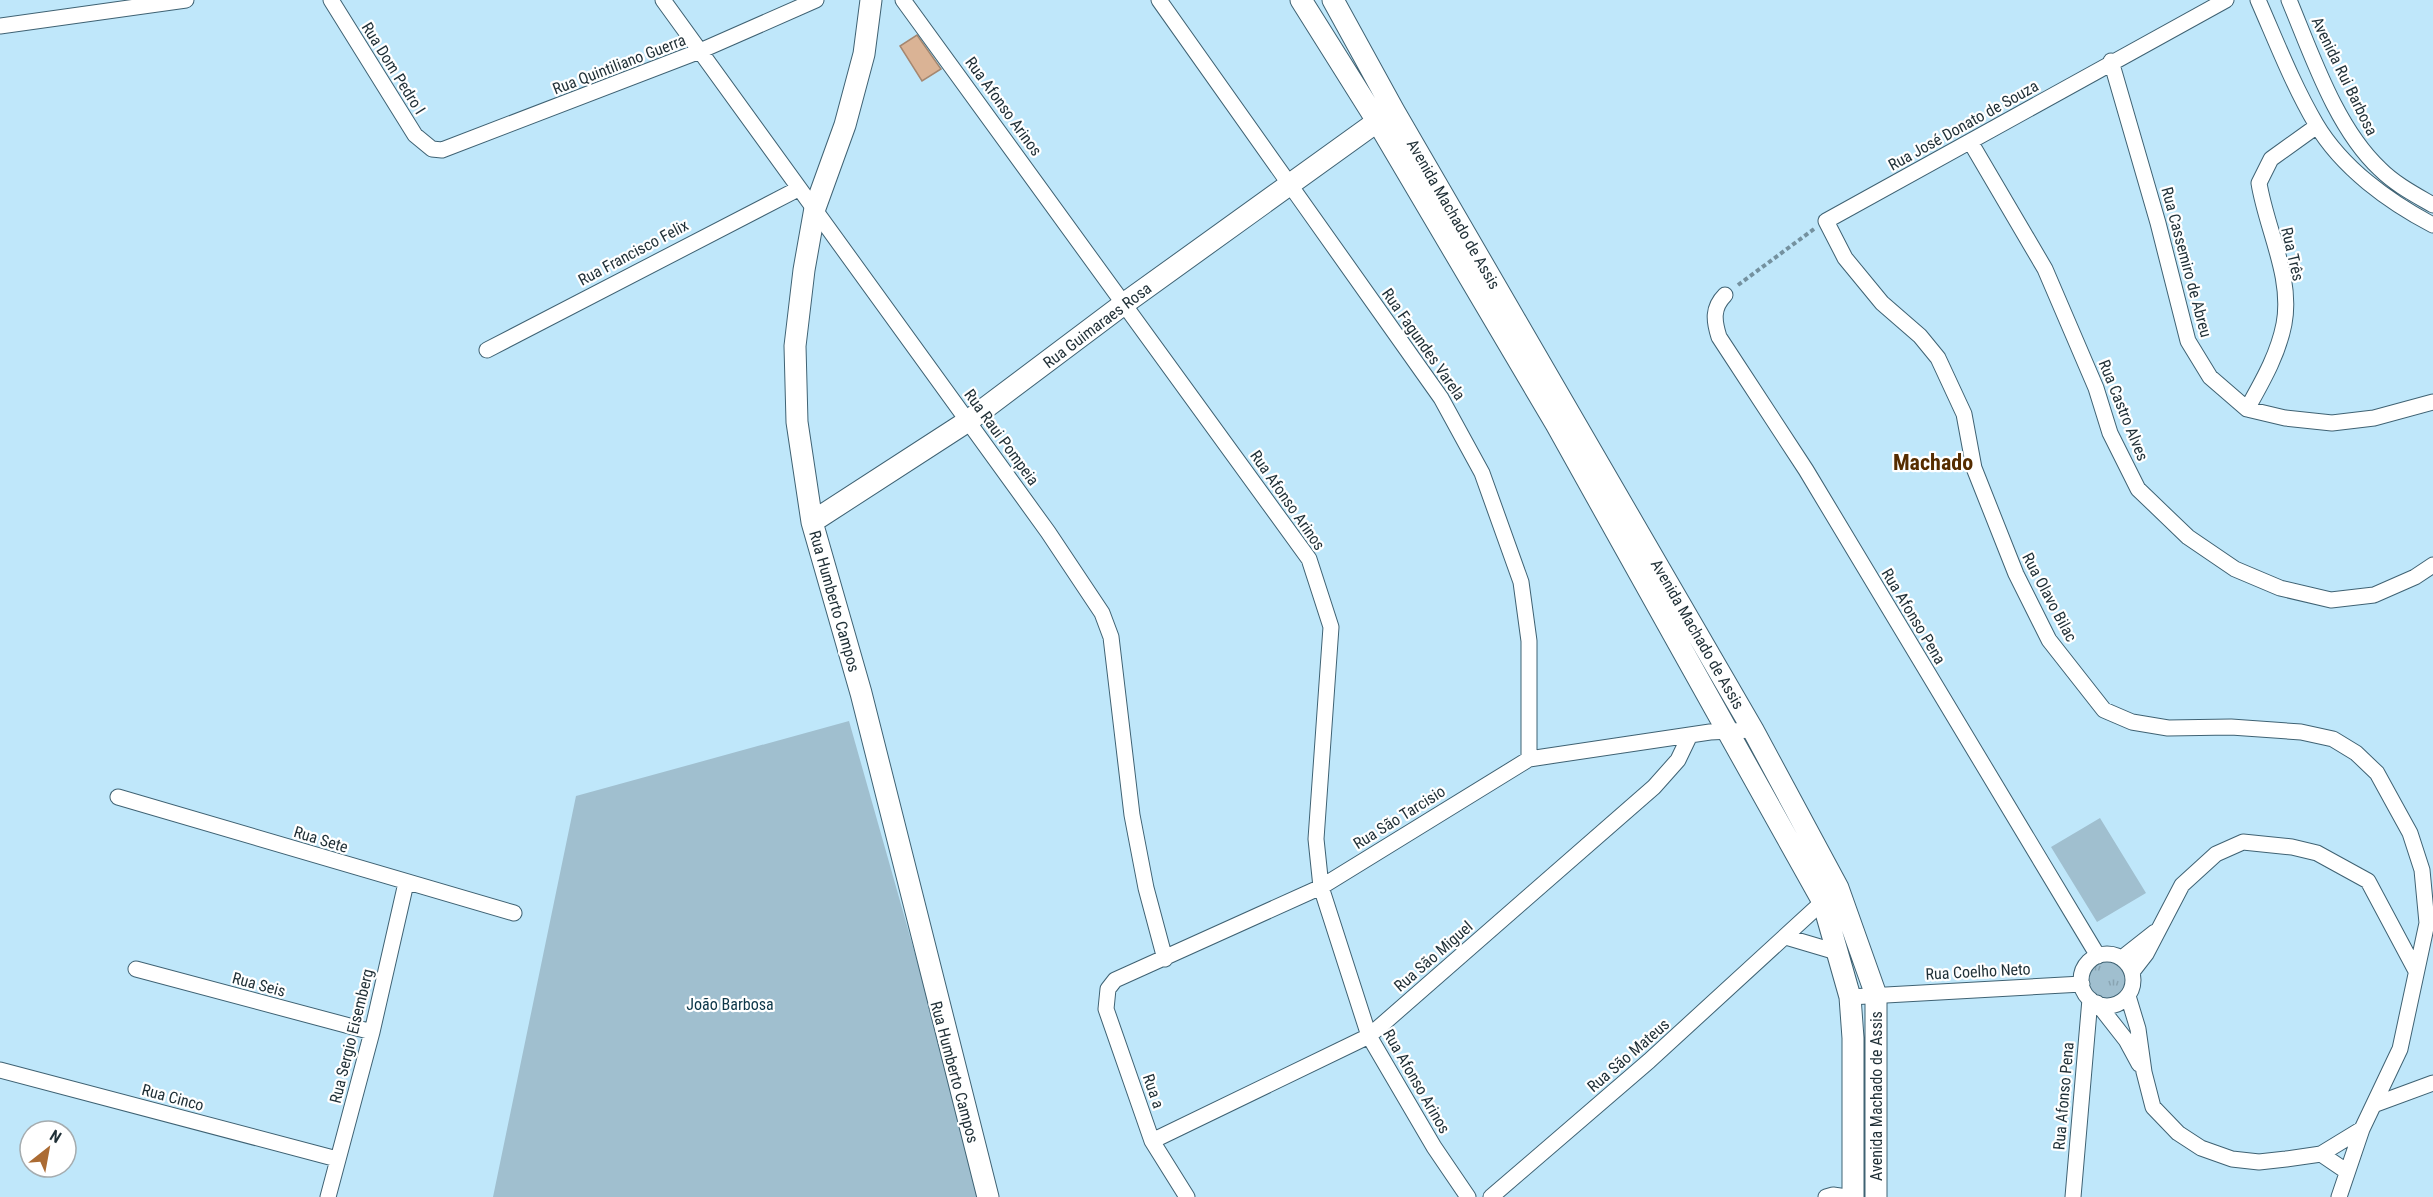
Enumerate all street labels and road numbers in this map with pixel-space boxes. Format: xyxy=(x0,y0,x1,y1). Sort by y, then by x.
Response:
street label: Avenida Rui Barbosa xyxy=(2308,14,2381,139)
street label: Rua Dom Pedro I xyxy=(358,19,429,118)
street label: Rua Quintiliano Guerra xyxy=(550,30,688,99)
street label: Rua Afonso Arinos xyxy=(961,53,1046,159)
street label: Rua José Donato de Souza xyxy=(1885,76,2042,175)
street label: Avenida Machado de Assis xyxy=(1403,136,1504,293)
street label: Rua Cassemiro de Abreu xyxy=(2157,185,2216,339)
street label: Rua Francisco Felix xyxy=(575,215,692,289)
street label: Rua Três xyxy=(2277,225,2308,283)
street label: Rua Guimaraes Rosa xyxy=(1040,279,1155,372)
street label: Rua Fagundes Varela xyxy=(1378,285,1469,404)
street label: Rua Castro Alves xyxy=(2095,357,2152,463)
street label: Rua Raui Pompeia xyxy=(960,385,1043,489)
street label: Rua Afonso Arinos xyxy=(1246,447,1329,554)
street label: Rua Humberto Campos xyxy=(805,528,864,674)
street label: Rua Olavo Bilac xyxy=(2018,550,2081,645)
street label: Avenida Machado de Assis xyxy=(1647,556,1748,713)
street label: Rua Afonso Pena xyxy=(1878,565,1950,668)
street label: Rua São Tarcisio xyxy=(1350,782,1449,853)
street label: Rua Sete xyxy=(291,822,350,857)
street label: Rua São Miguel xyxy=(1390,917,1476,996)
street label: Rua Coelho Neto xyxy=(1925,959,2031,984)
street label: Rua Sergio Eisemberg xyxy=(326,967,377,1105)
street label: Rua Seis xyxy=(230,968,288,1001)
street label: Rua Humberto Campos xyxy=(926,999,983,1145)
street label: Avenida Machado de Assis xyxy=(1867,1011,1886,1181)
street label: Rua São Mateus xyxy=(1584,1015,1673,1096)
street label: Rua Afonso Arinos xyxy=(1379,1026,1454,1137)
street label: Rua Afonso Pena xyxy=(2049,1041,2078,1151)
street label: Rua a xyxy=(1139,1071,1168,1111)
street label: Rua Cinco xyxy=(140,1080,206,1115)

